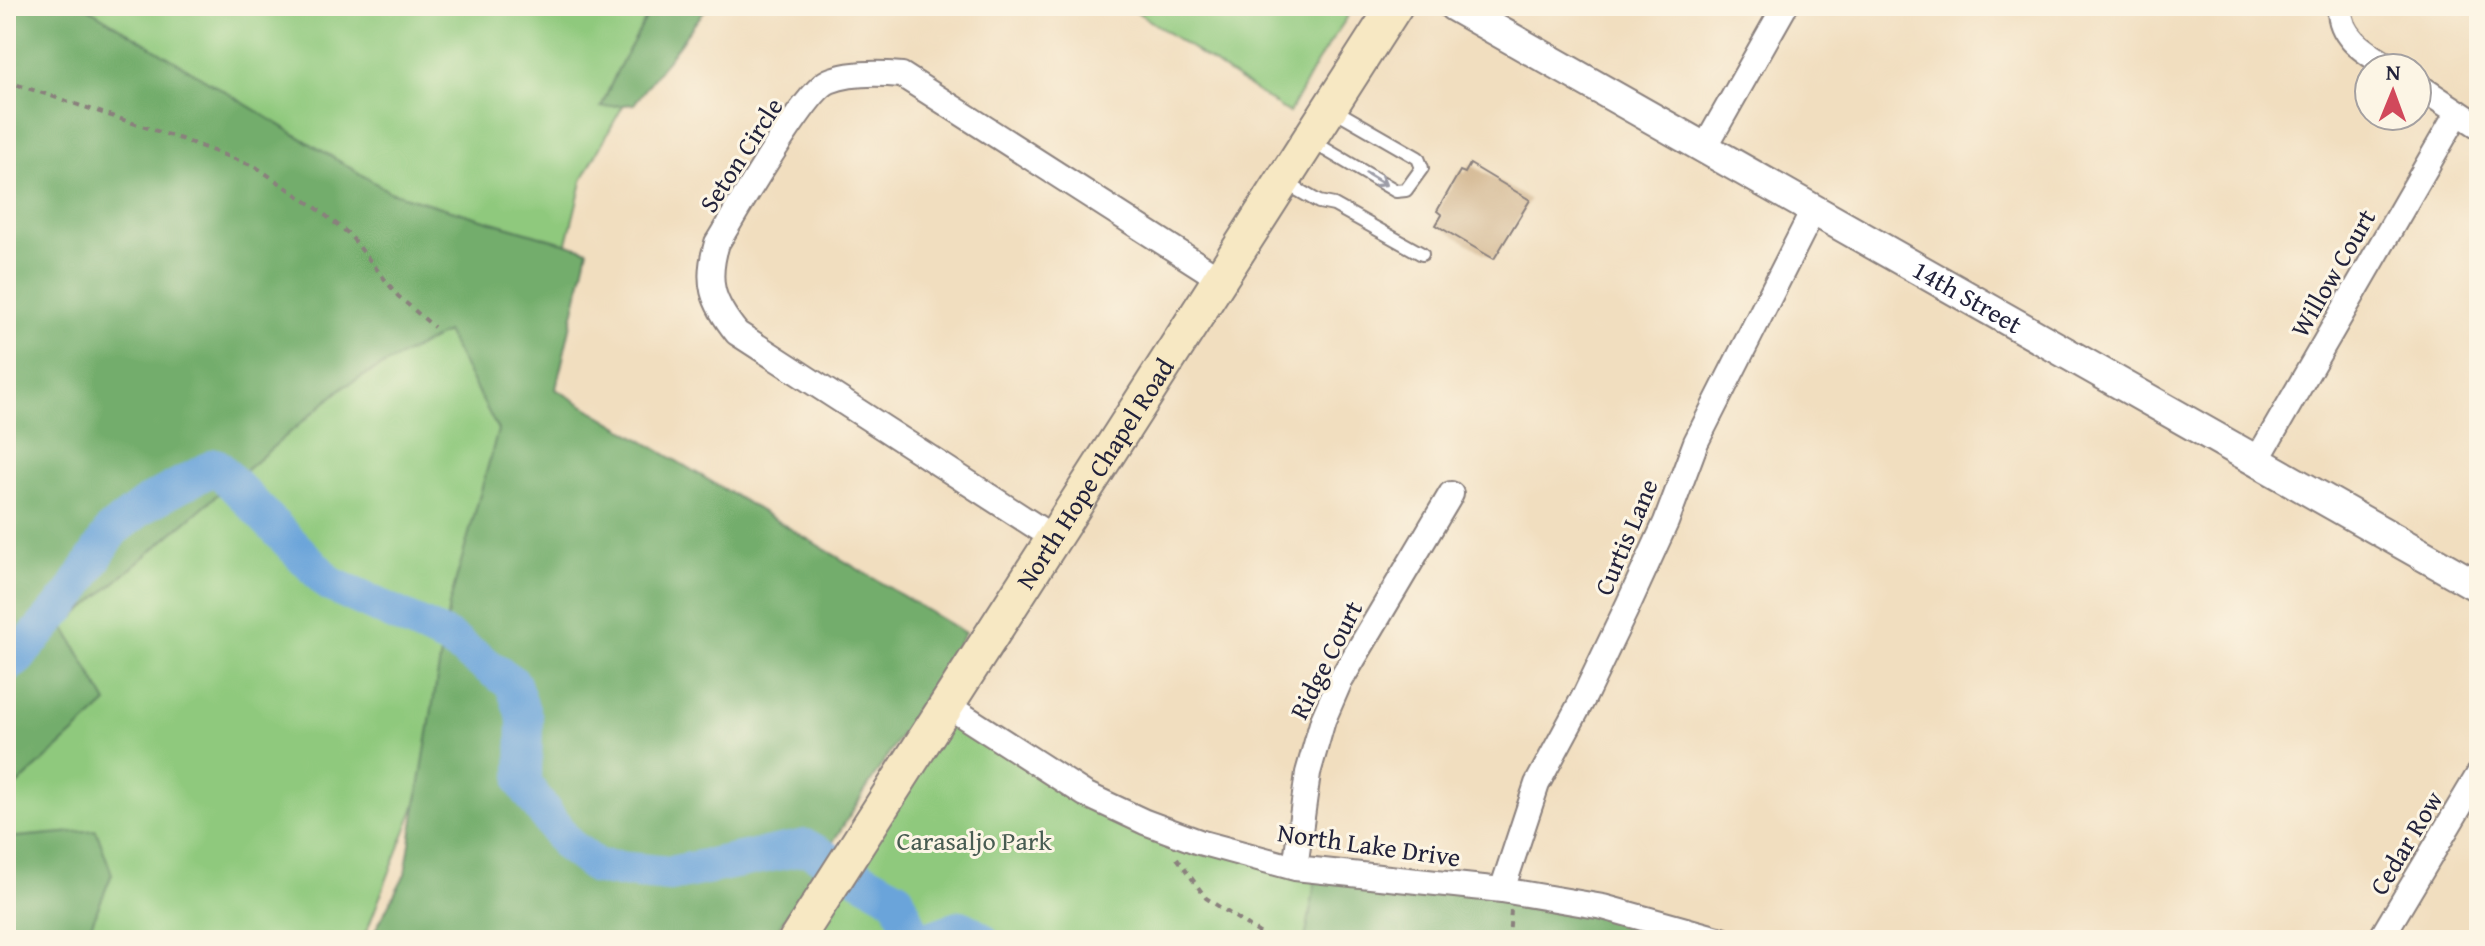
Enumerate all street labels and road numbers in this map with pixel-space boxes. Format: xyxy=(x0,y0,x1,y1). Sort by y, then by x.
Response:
street label: Seton Circle xyxy=(689,90,792,220)
street label: Willow Court xyxy=(2280,201,2385,344)
street label: 14th Street xyxy=(1906,250,2030,343)
street label: North Hope Chapel Road xyxy=(1006,350,1183,597)
street label: Curtis Lane xyxy=(1584,472,1668,601)
street label: Ridge Court xyxy=(1279,594,1372,726)
street label: Cedar Row xyxy=(2359,783,2452,902)
street label: North Lake Drive xyxy=(1275,812,1463,877)

